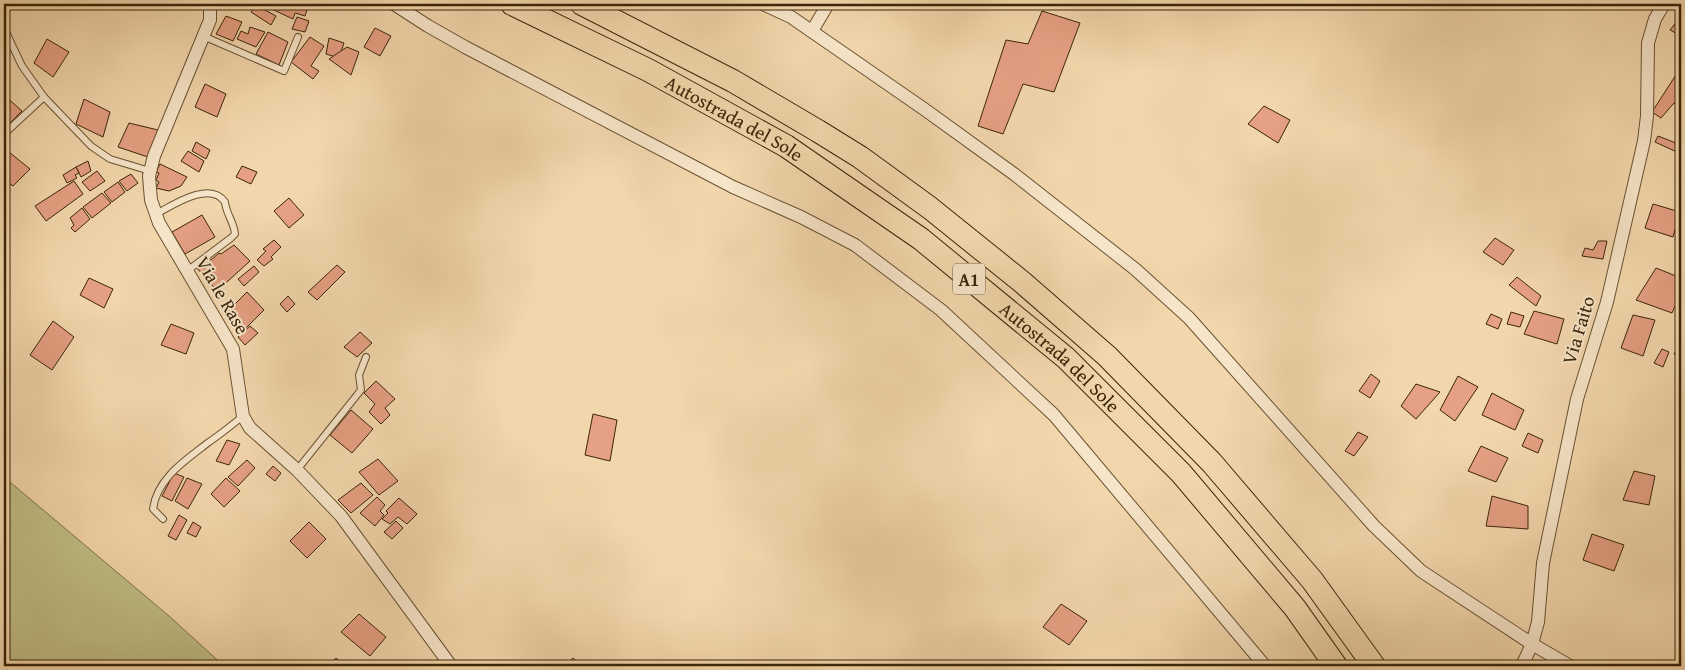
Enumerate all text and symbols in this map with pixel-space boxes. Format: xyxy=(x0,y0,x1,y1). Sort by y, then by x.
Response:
street label: Autostrada del Sole xyxy=(660,68,809,168)
street label: Via le Rase xyxy=(189,251,257,339)
road number: A1 xyxy=(953,264,985,294)
street label: Via Faito xyxy=(1554,292,1602,368)
street label: Autostrada del Sole xyxy=(993,295,1127,419)

